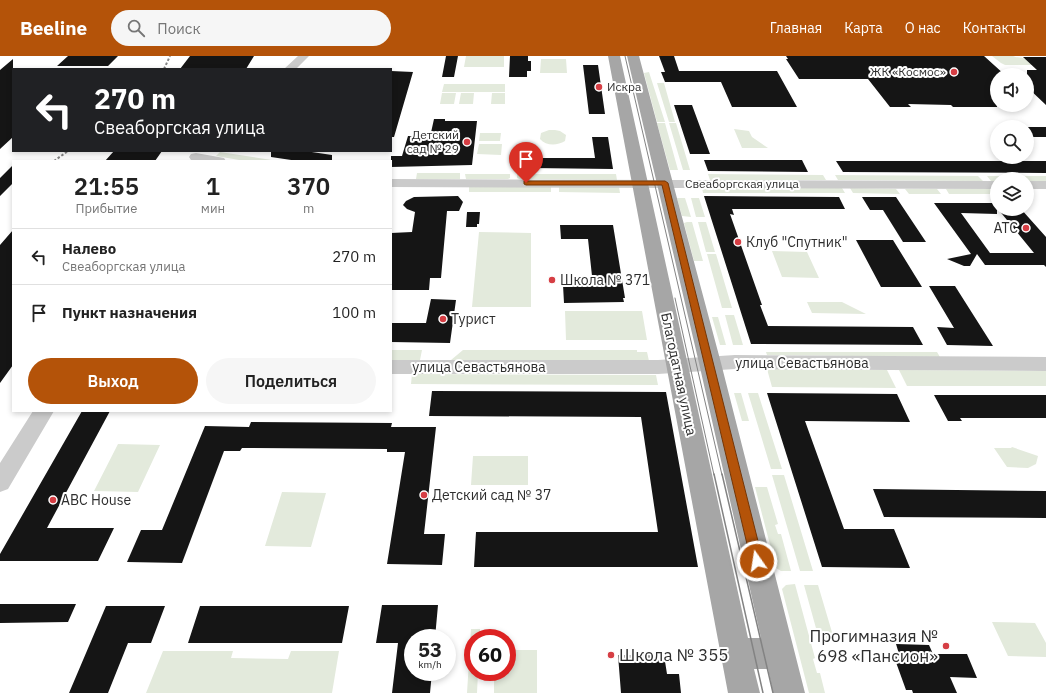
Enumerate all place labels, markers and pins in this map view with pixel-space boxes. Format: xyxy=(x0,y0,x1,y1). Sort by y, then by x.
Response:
place label: ЖК «Космос» xyxy=(870,64,946,79)
marker: ЖК «Космос» xyxy=(949,67,959,77)
place label: Искра xyxy=(607,79,642,94)
marker: Искра xyxy=(594,82,604,92)
place label: Детский сад № 29 xyxy=(407,127,459,156)
marker: Детский сад № 29 xyxy=(462,137,472,147)
pin xyxy=(509,142,543,183)
place label: АТС xyxy=(994,219,1018,237)
marker: АТС xyxy=(1021,223,1031,233)
place label: Клуб "Спутник" xyxy=(746,233,848,251)
marker: Клуб "Спутник" xyxy=(733,237,743,247)
place label: Школа № 371 xyxy=(560,271,650,289)
marker: Школа № 371 xyxy=(547,275,557,285)
place label: Турист xyxy=(451,310,496,328)
marker: Турист xyxy=(438,314,448,324)
place label: Детский сад № 37 xyxy=(432,486,552,504)
marker: Детский сад № 37 xyxy=(419,490,429,500)
place label: ABC House xyxy=(61,491,132,509)
marker: ABC House xyxy=(48,495,58,505)
place label: Прогимназия № 698 «Пансион» xyxy=(809,625,938,667)
marker: Прогимназия № 698 «Пансион» xyxy=(941,641,951,651)
place label: Школа № 355 xyxy=(619,644,729,666)
marker: Школа № 355 xyxy=(606,650,616,660)

